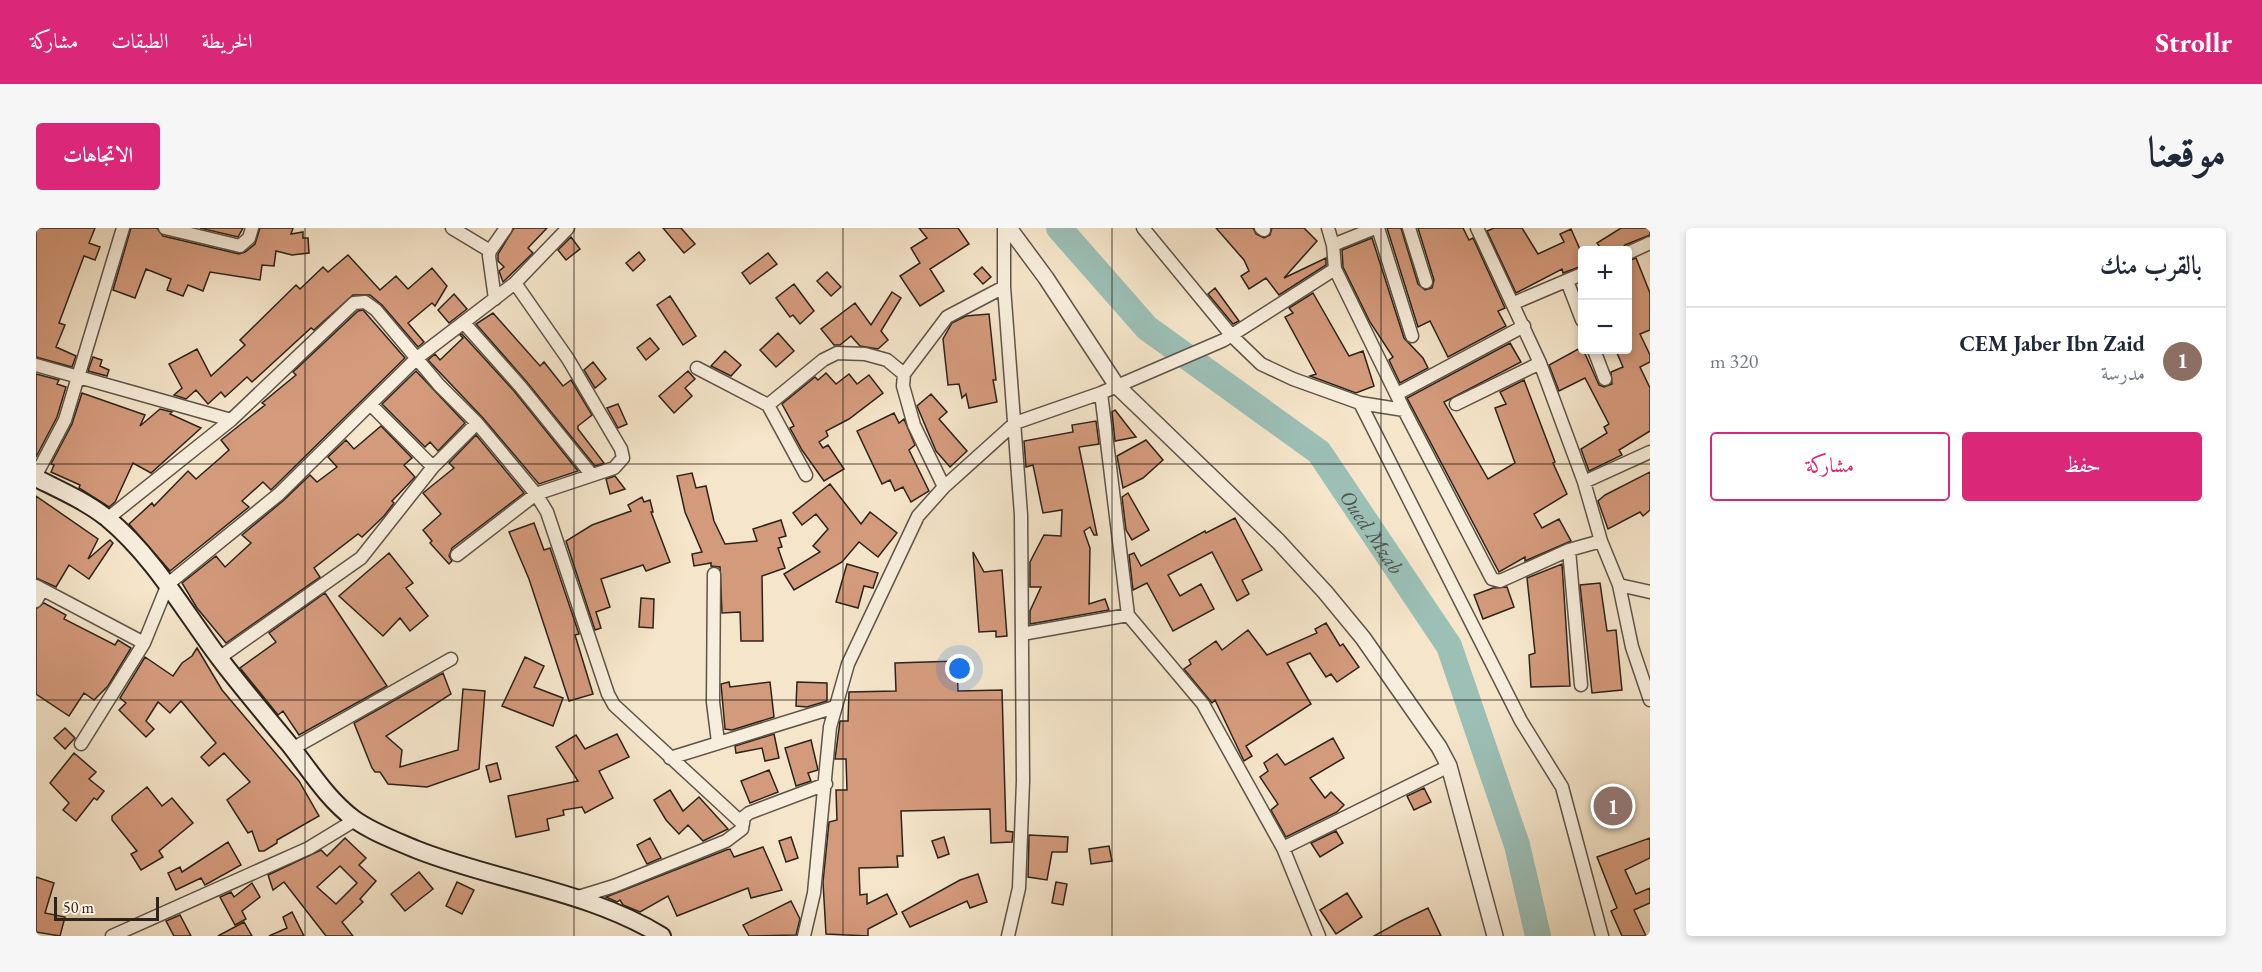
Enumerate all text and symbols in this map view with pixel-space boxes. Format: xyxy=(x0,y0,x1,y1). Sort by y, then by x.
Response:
text: Strollr xyxy=(2155,24,2232,60)
text: مشاركة xyxy=(30,27,78,54)
text: الطبقات xyxy=(111,27,168,54)
text: الخريطة xyxy=(201,27,253,54)
button: الاتجاهات xyxy=(36,123,160,190)
text: موقعنا xyxy=(2148,124,2226,179)
map controls xyxy=(1578,246,1632,354)
button: + xyxy=(1578,246,1632,300)
text: بالقرب منك xyxy=(2100,248,2202,282)
button: − xyxy=(1578,300,1632,354)
text: CEM Jaber Ibn Zaid xyxy=(1960,329,2145,358)
text: 320 m xyxy=(1710,348,1758,374)
text: 1 xyxy=(2177,348,2188,374)
text: مدرسة xyxy=(2101,360,2145,386)
button: مشاركة xyxy=(1710,432,1950,501)
button: حفظ xyxy=(1962,432,2202,501)
water label: Oued Mzab xyxy=(1334,484,1410,579)
your location xyxy=(945,654,974,683)
pin: 1 xyxy=(1594,784,1632,828)
scale bar xyxy=(54,894,159,922)
text: 50 m xyxy=(63,897,94,918)

